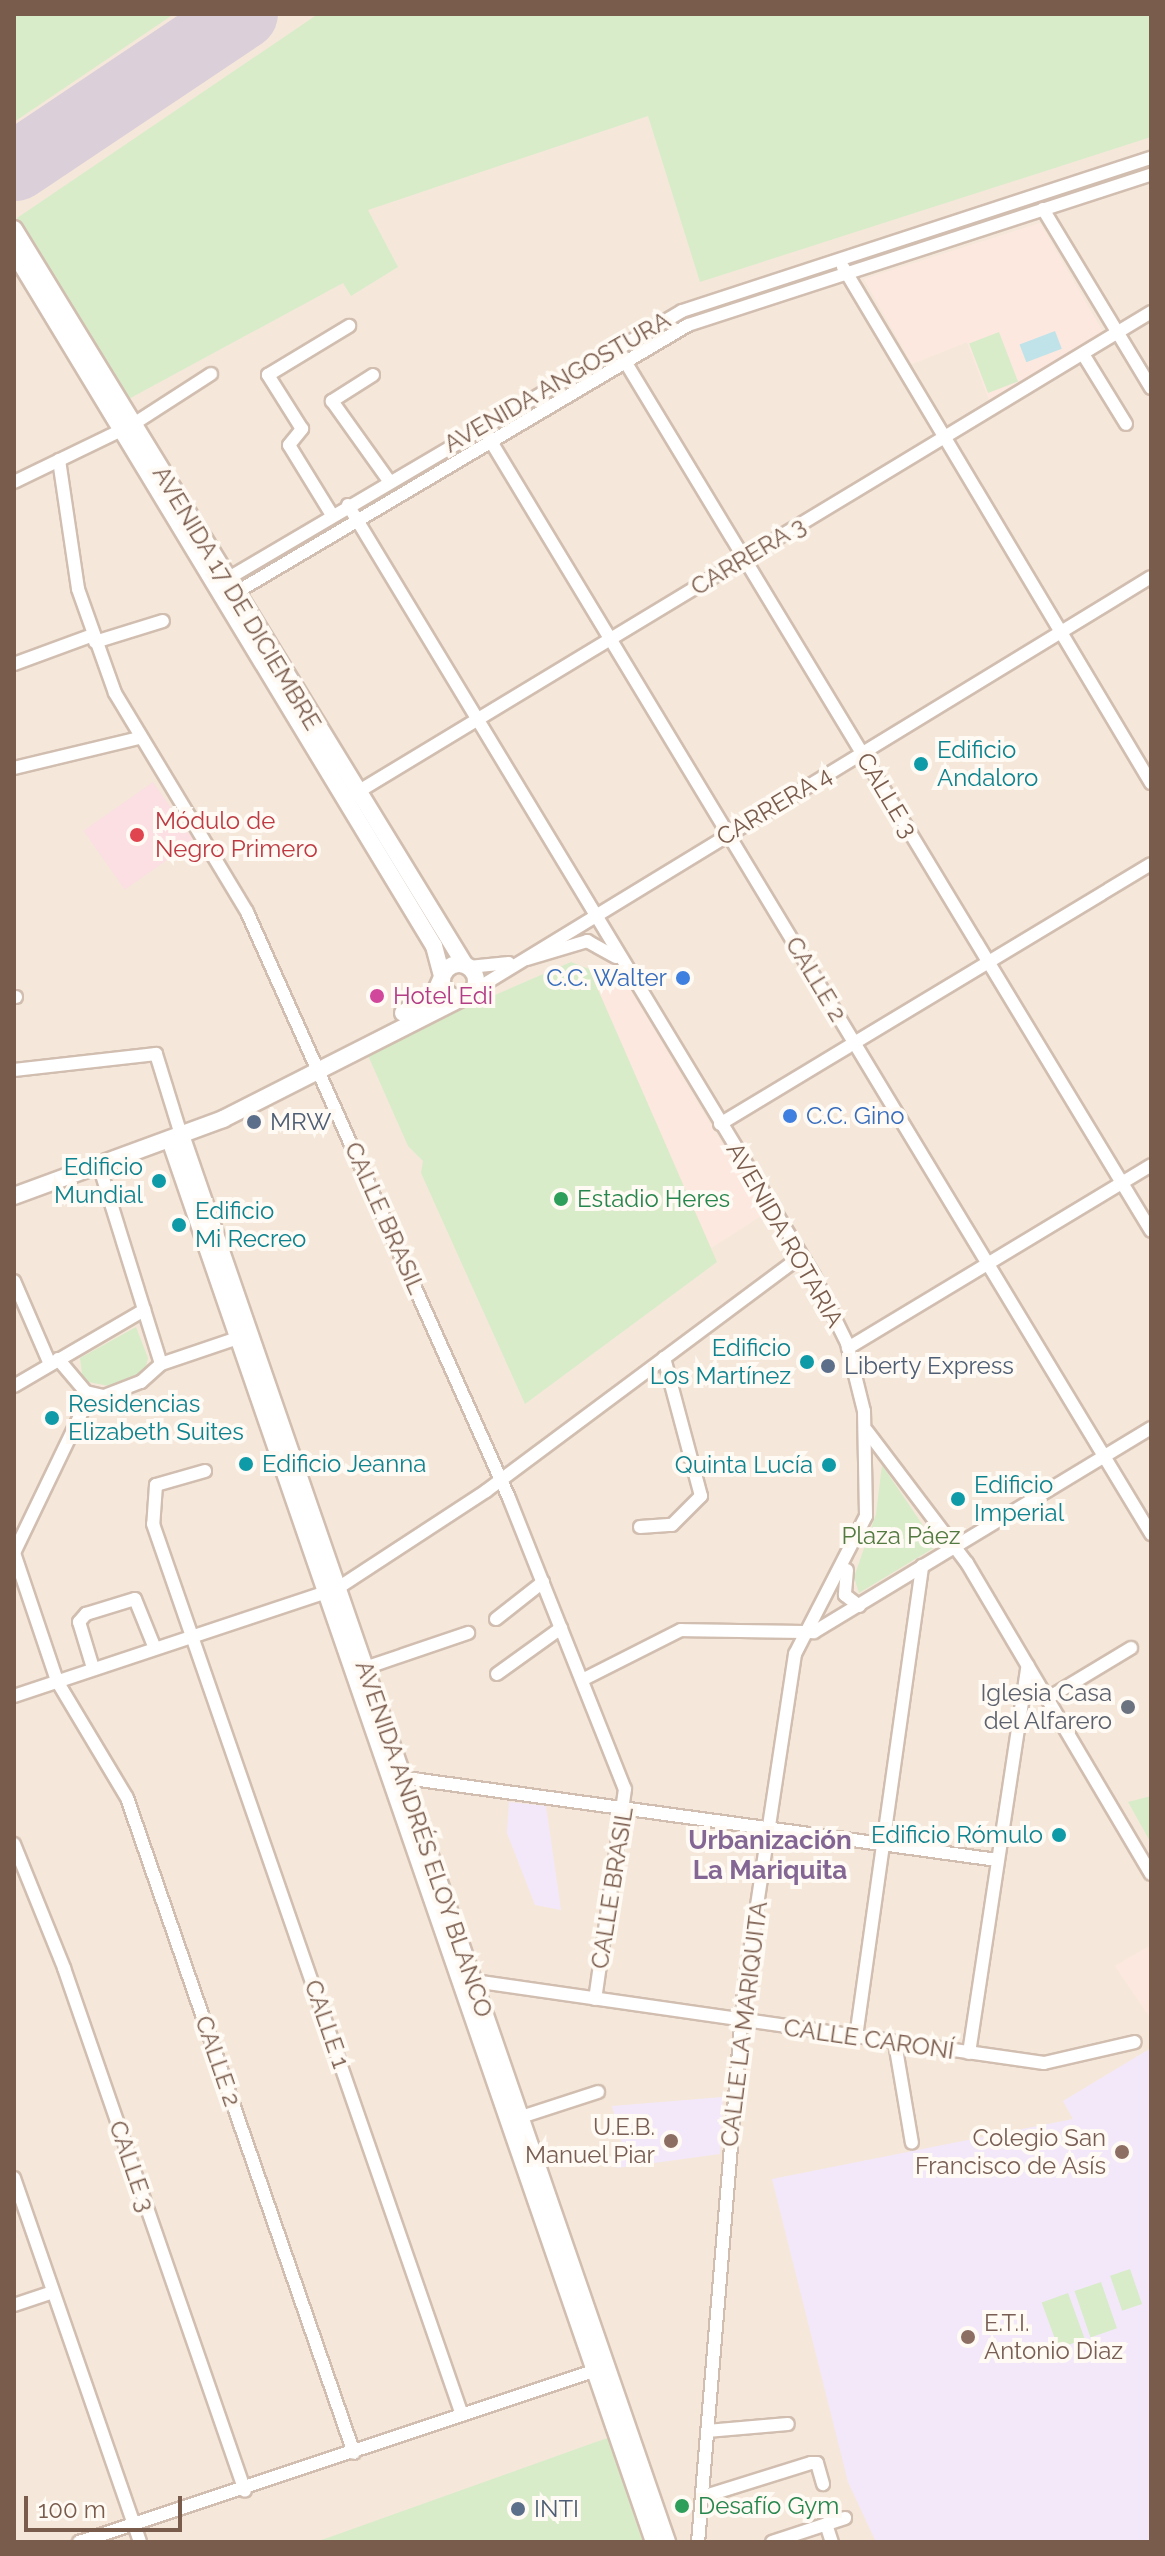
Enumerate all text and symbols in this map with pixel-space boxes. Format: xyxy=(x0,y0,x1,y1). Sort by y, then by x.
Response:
street label: AVENIDA ANGOSTURA xyxy=(438,305,676,459)
street label: AVENIDA 17 DE DICIEMBRE xyxy=(146,460,328,736)
street label: CARRERA 3 xyxy=(685,510,811,602)
place label: Edificio Andaloro xyxy=(937,736,1038,792)
street label: CALLE 3 xyxy=(850,747,924,843)
marker: Edificio Andaloro xyxy=(912,755,930,773)
street label: CARRERA 4 xyxy=(711,760,837,852)
place label: Módulo de Negro Primero xyxy=(155,807,318,863)
marker: Módulo de Negro Primero xyxy=(126,824,148,846)
street label: CALLE 2 xyxy=(780,931,852,1027)
place label: C.C. Walter xyxy=(545,964,667,992)
marker: C.C. Walter xyxy=(674,969,692,987)
place label: Hotel Edi xyxy=(393,982,494,1010)
marker: Hotel Edi xyxy=(368,987,386,1005)
place label: C.C. Gino xyxy=(806,1102,904,1130)
marker: C.C. Gino xyxy=(781,1107,799,1125)
place label: MRW xyxy=(270,1108,331,1136)
marker: MRW xyxy=(245,1113,263,1131)
street label: AVENIDA ROTARIA xyxy=(720,1137,850,1333)
street label: CALLE BRASIL xyxy=(339,1138,431,1298)
place label: Edificio Mundial xyxy=(54,1153,143,1209)
marker: Edificio Mundial xyxy=(150,1172,168,1190)
place label: Estadio Heres xyxy=(577,1185,730,1213)
marker: Estadio Heres xyxy=(552,1190,570,1208)
place label: Edificio Mi Recreo xyxy=(195,1197,306,1253)
marker: Edificio Mi Recreo xyxy=(170,1216,188,1234)
place label: Edificio Los Martínez xyxy=(650,1334,791,1390)
place label: Liberty Express xyxy=(844,1352,1015,1380)
marker: Edificio Los Martínez xyxy=(798,1353,816,1371)
marker: Liberty Express xyxy=(819,1357,837,1375)
place label: Residencias Elizabeth Suites xyxy=(68,1390,244,1446)
marker: Residencias Elizabeth Suites xyxy=(43,1409,61,1427)
place label: Edificio Jeanna xyxy=(262,1450,427,1478)
place label: Quinta Lucía xyxy=(675,1451,813,1479)
marker: Edificio Jeanna xyxy=(237,1455,255,1473)
marker: Quinta Lucía xyxy=(820,1456,838,1474)
place label: Edificio Imperial xyxy=(974,1471,1064,1527)
marker: Edificio Imperial xyxy=(949,1490,967,1508)
park label: Plaza Páez xyxy=(841,1522,961,1550)
street label: AVENIDA ANDRÉS ELOY BLANCO xyxy=(349,1656,499,2022)
place label: Iglesia Casa del Alfarero xyxy=(981,1679,1112,1735)
marker: Iglesia Casa del Alfarero xyxy=(1119,1698,1137,1716)
street label: CALLE BRASIL xyxy=(585,1805,639,1971)
place label: Edificio Rómulo xyxy=(871,1821,1043,1849)
district label: Urbanización La Mariquita xyxy=(688,1825,852,1886)
marker: Edificio Rómulo xyxy=(1050,1826,1068,1844)
street label: CALLE LA MARIQUITA xyxy=(715,1899,773,2149)
street label: CALLE 1 xyxy=(298,1976,356,2072)
street label: CALLE 2 xyxy=(189,2012,247,2110)
street label: CALLE CARONÍ xyxy=(782,2013,956,2065)
place label: U.E.B. Manuel Piar xyxy=(524,2113,655,2169)
street label: CALLE 3 xyxy=(103,2117,161,2215)
place label: Colegio San Francisco de Asís xyxy=(914,2124,1106,2180)
marker: U.E.B. Manuel Piar xyxy=(662,2132,680,2150)
marker: Colegio San Francisco de Asís xyxy=(1113,2143,1131,2161)
place label: E.T.I. Antonio Diaz xyxy=(984,2309,1123,2365)
marker: E.T.I. Antonio Diaz xyxy=(959,2328,977,2346)
scale bar xyxy=(28,2480,186,2530)
place label: Desafío Gym xyxy=(698,2492,839,2520)
text: 100 m xyxy=(38,2495,106,2524)
place label: INTI xyxy=(534,2495,579,2523)
marker: Desafío Gym xyxy=(673,2497,691,2515)
marker: INTI xyxy=(509,2500,527,2518)

